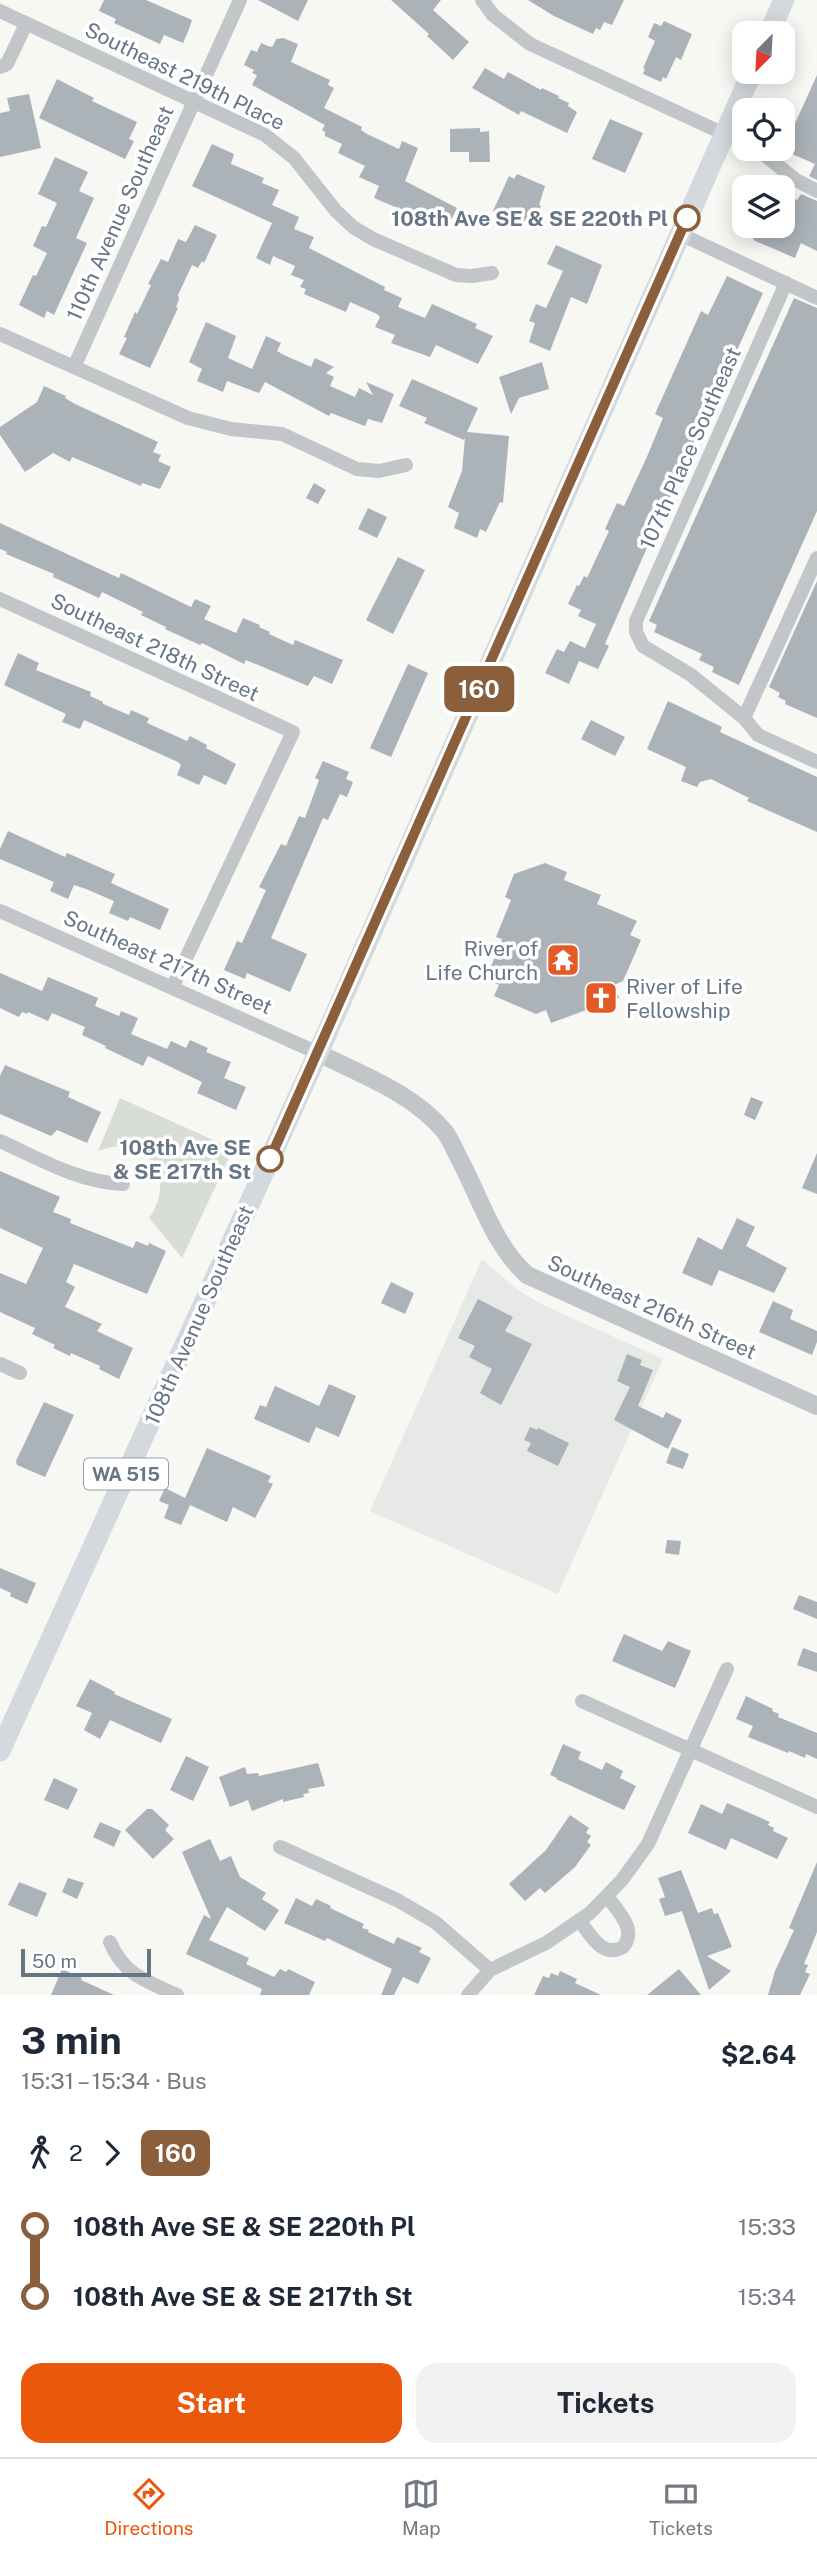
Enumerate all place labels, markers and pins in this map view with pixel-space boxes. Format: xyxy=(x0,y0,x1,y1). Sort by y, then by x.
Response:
marker: 108th Ave SE & SE 220th Pl xyxy=(674,205,700,231)
place label: 108th Ave SE & SE 220th Pl xyxy=(391,206,668,231)
place label: River of Life Church xyxy=(425,936,538,985)
temple icon: River of Life Church xyxy=(544,941,582,979)
place label: River of Life Fellowship xyxy=(626,974,743,1023)
church icon: River of Life Fellowship xyxy=(582,979,620,1017)
place label: 108th Ave SE & SE 217th St xyxy=(113,1135,251,1184)
marker: 108th Ave SE & SE 217th St xyxy=(257,1146,283,1172)

